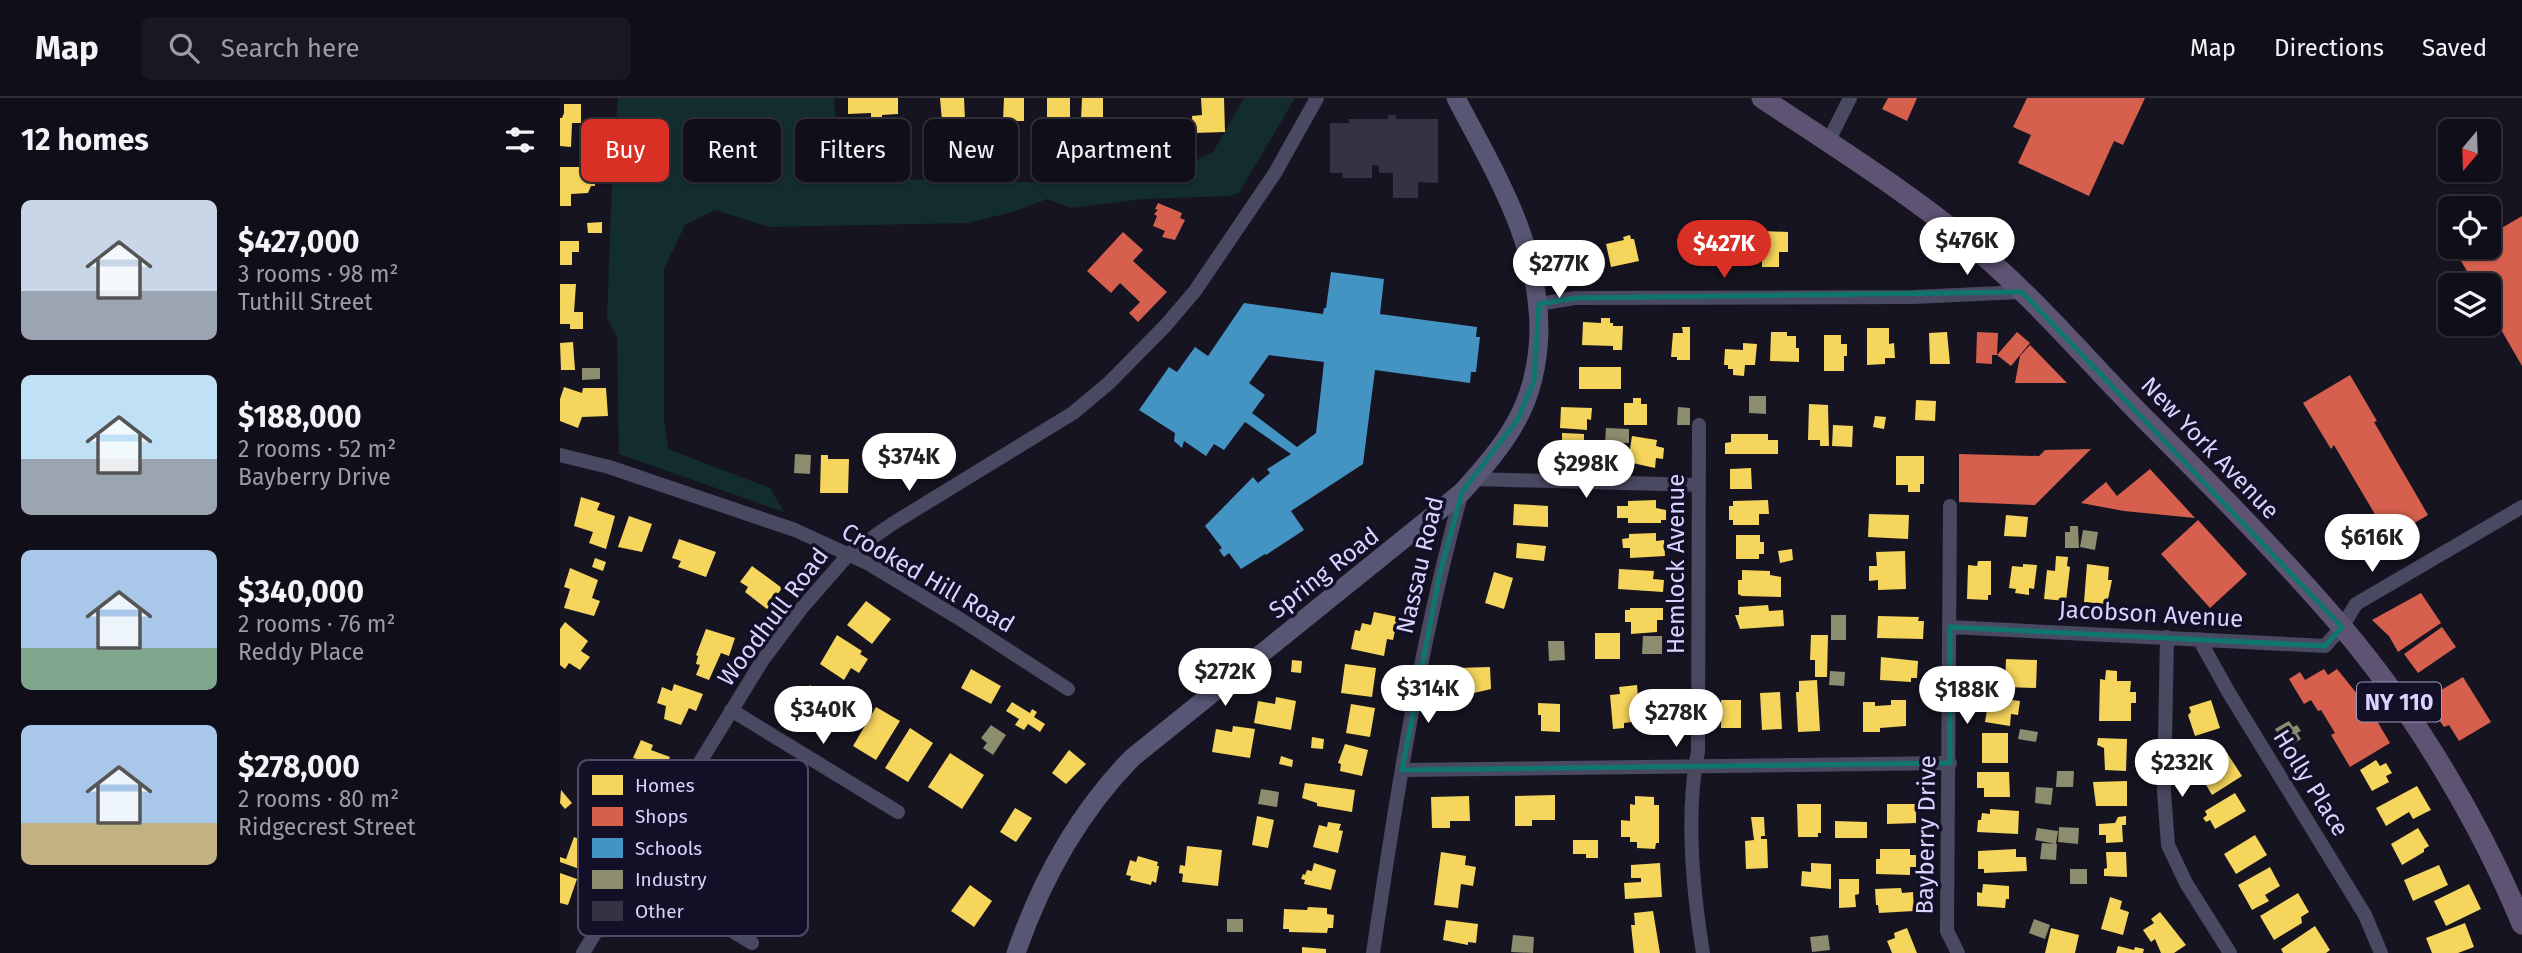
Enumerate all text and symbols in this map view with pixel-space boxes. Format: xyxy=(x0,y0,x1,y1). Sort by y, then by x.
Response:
search box xyxy=(141,17,631,80)
text: Map xyxy=(35,28,99,68)
icon: search xyxy=(165,29,203,67)
text: Search here xyxy=(221,33,360,64)
text: Map xyxy=(2190,34,2236,62)
text: Directions xyxy=(2274,34,2384,62)
text: Saved xyxy=(2422,34,2487,62)
chip: Buy xyxy=(581,119,669,182)
chip: Rent xyxy=(683,119,781,182)
chip: Filters xyxy=(795,119,910,182)
chip: New xyxy=(924,119,1018,182)
chip: Apartment xyxy=(1032,119,1195,182)
north arrow xyxy=(2438,119,2501,182)
map controls xyxy=(2438,119,2501,336)
icon: filters xyxy=(501,121,539,159)
text: 12 homes xyxy=(21,122,149,158)
button: locate xyxy=(2438,196,2501,259)
pin: $476K xyxy=(1918,218,2016,277)
pin: $427K xyxy=(1675,220,1773,280)
text: $427,000 xyxy=(238,224,360,260)
text: $476K xyxy=(1936,226,1998,254)
icon: home xyxy=(77,228,161,312)
text: $427K xyxy=(1693,229,1755,257)
pin: $277K xyxy=(1510,240,1608,300)
text: $277K xyxy=(1529,249,1589,277)
text: 3 rooms · 98 m² xyxy=(238,260,398,288)
button: layers xyxy=(2438,273,2501,336)
text: Tuthill Street xyxy=(238,288,373,316)
street label: New York Avenue xyxy=(2135,371,2285,525)
text: $188,000 xyxy=(238,399,362,435)
icon: home xyxy=(77,403,161,487)
pin: $374K xyxy=(860,434,958,493)
text: 2 rooms · 52 m² xyxy=(238,435,396,463)
pin: $298K xyxy=(1537,440,1635,500)
text: $374K xyxy=(878,442,940,470)
text: $298K xyxy=(1554,449,1618,477)
text: Bayberry Drive xyxy=(238,463,391,491)
street label: Hemlock Avenue xyxy=(1662,474,1690,654)
street label: Nassau Road xyxy=(1391,494,1449,636)
pin: $616K xyxy=(2323,514,2421,574)
street label: Crooked Hill Road xyxy=(837,517,1019,639)
street label: Spring Road xyxy=(1264,521,1384,625)
text: $616K xyxy=(2341,523,2403,551)
street label: Woodhull Road xyxy=(712,542,834,692)
text: $340,000 xyxy=(238,574,364,610)
icon: home xyxy=(77,578,161,662)
street label: Jacobson Avenue xyxy=(2058,595,2244,633)
text: 2 rooms · 76 m² xyxy=(238,610,396,638)
text: Reddy Place xyxy=(238,638,364,666)
pin: $272K xyxy=(1176,648,1274,708)
text: $272K xyxy=(1194,657,1256,685)
pin: $314K xyxy=(1379,666,1477,725)
pin: $188K xyxy=(1918,666,2016,726)
text: $314K xyxy=(1397,674,1459,702)
text: $188K xyxy=(1935,675,1999,703)
road number: NY 110 xyxy=(2357,682,2441,722)
pin: $340K xyxy=(774,686,872,746)
pin: $278K xyxy=(1627,690,1725,749)
text: $340K xyxy=(790,695,856,723)
text: $278K xyxy=(1645,698,1707,726)
street label: Holly Place xyxy=(2267,725,2355,841)
pin: $232K xyxy=(2133,740,2231,799)
text: $232K xyxy=(2151,748,2213,776)
text: $278,000 xyxy=(238,749,360,785)
icon: home xyxy=(77,753,161,837)
street label: Bayberry Drive xyxy=(1911,755,1941,915)
legend xyxy=(578,760,808,936)
text: Homes xyxy=(635,774,695,797)
text: 2 rooms · 80 m² xyxy=(238,785,399,813)
text: Shops xyxy=(635,805,688,828)
text: Ridgecrest Street xyxy=(238,813,416,841)
text: Schools xyxy=(635,837,702,860)
text: Industry xyxy=(635,868,707,891)
text: Other xyxy=(635,900,684,923)

